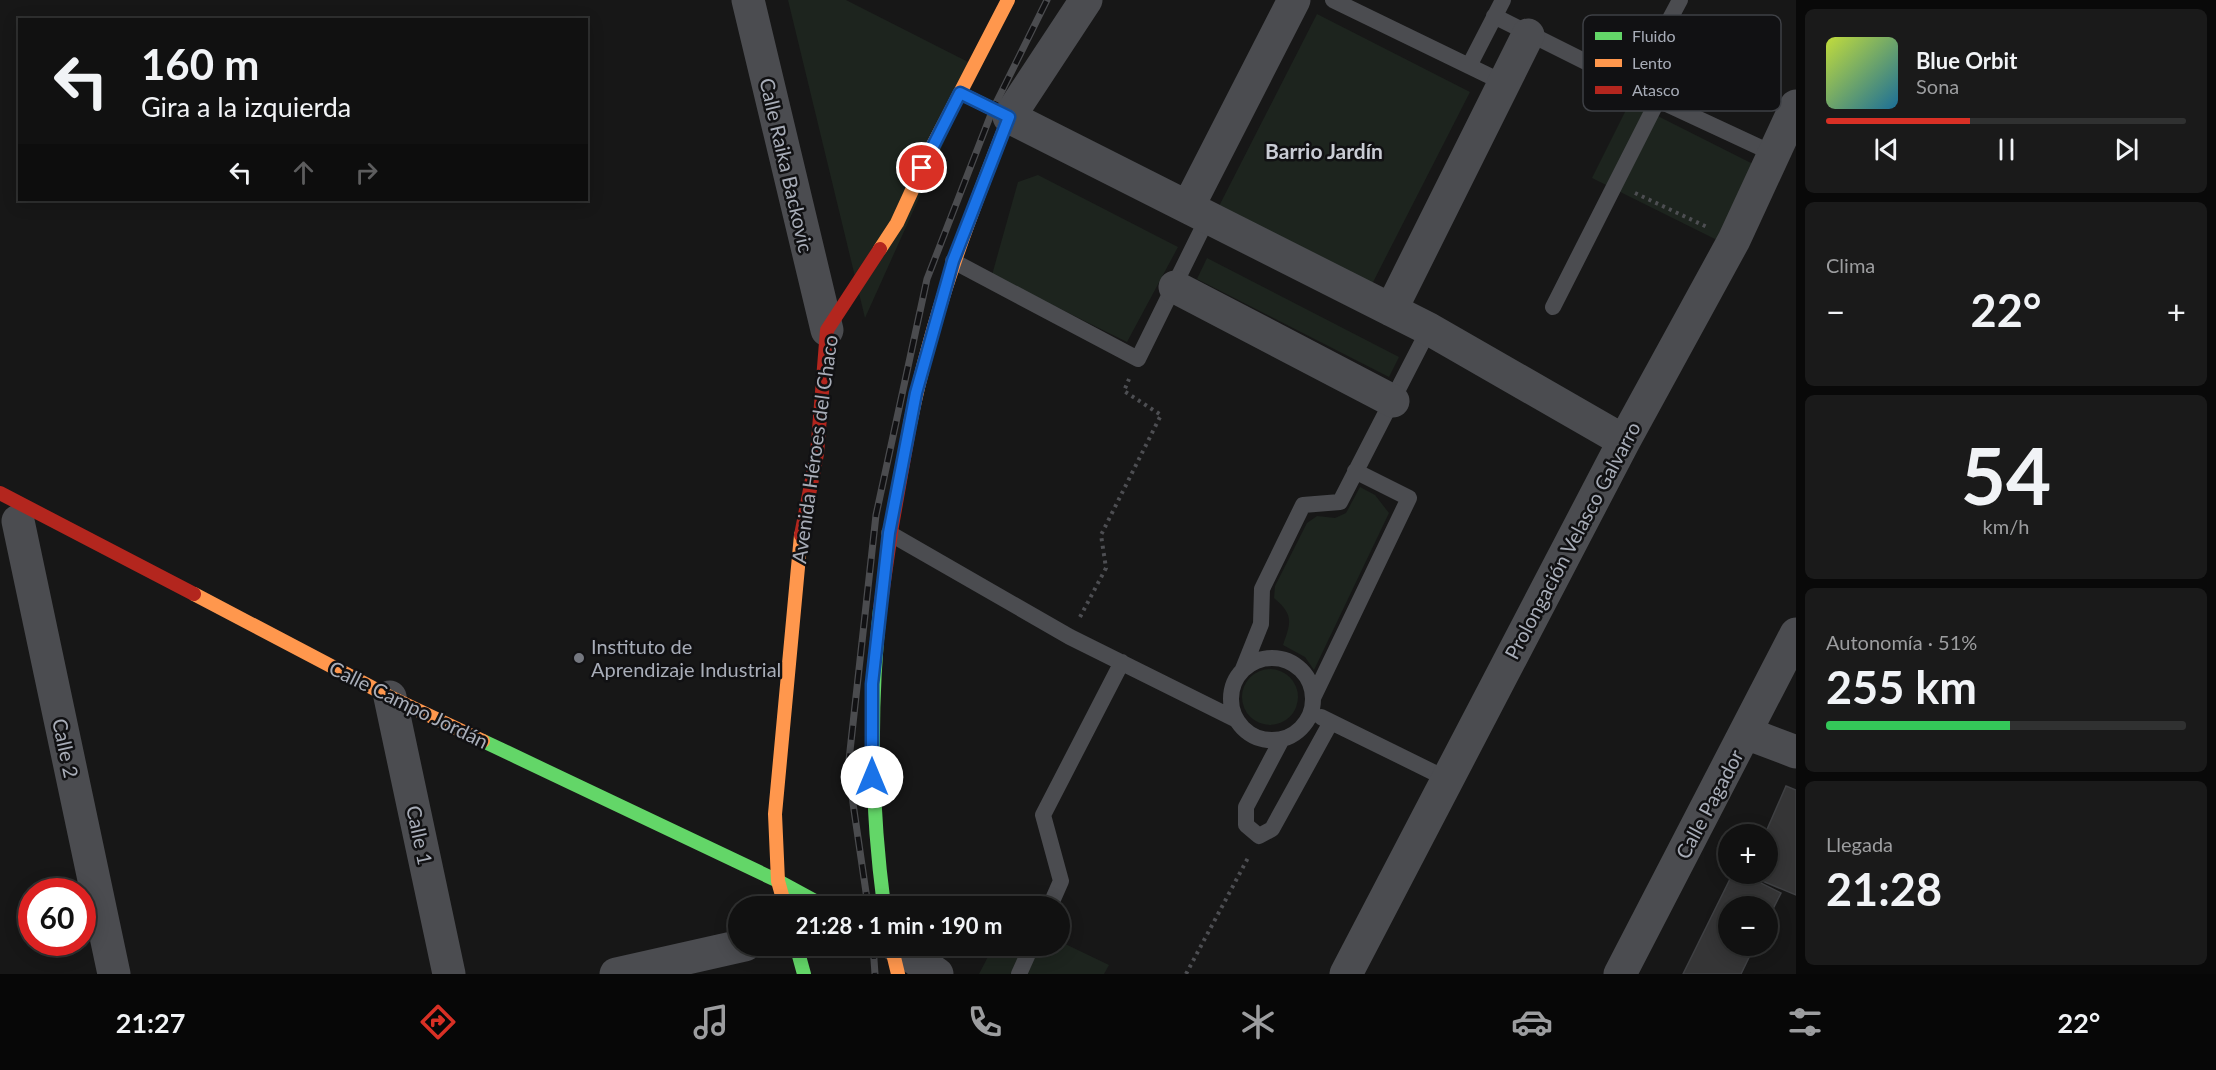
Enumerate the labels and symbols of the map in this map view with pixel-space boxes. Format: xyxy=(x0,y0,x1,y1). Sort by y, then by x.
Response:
legend xyxy=(1583,15,1781,111)
text: Fluido xyxy=(1632,26,1675,45)
text: Lento xyxy=(1632,53,1672,72)
street label: Calle Raika Backovic xyxy=(755,75,819,255)
text: Atasco xyxy=(1632,80,1680,99)
district label: Barrio Jardín xyxy=(1265,138,1383,163)
pin xyxy=(896,142,947,193)
street label: Avenida Héroes del Chaco xyxy=(786,333,842,565)
street label: Prolongación Velasco Galvarro xyxy=(1499,417,1645,663)
place label: Instituto de Aprendizaje Industrial xyxy=(591,634,781,681)
marker: Instituto de Aprendizaje Industrial xyxy=(572,651,586,665)
street label: Calle Campo Jordán xyxy=(326,655,492,753)
street label: Calle 2 xyxy=(48,716,84,780)
position arrow xyxy=(840,745,904,809)
street label: Calle Pagador xyxy=(1670,745,1748,863)
street label: Calle 1 xyxy=(402,803,438,867)
speed limit sign: 60 xyxy=(18,878,96,956)

